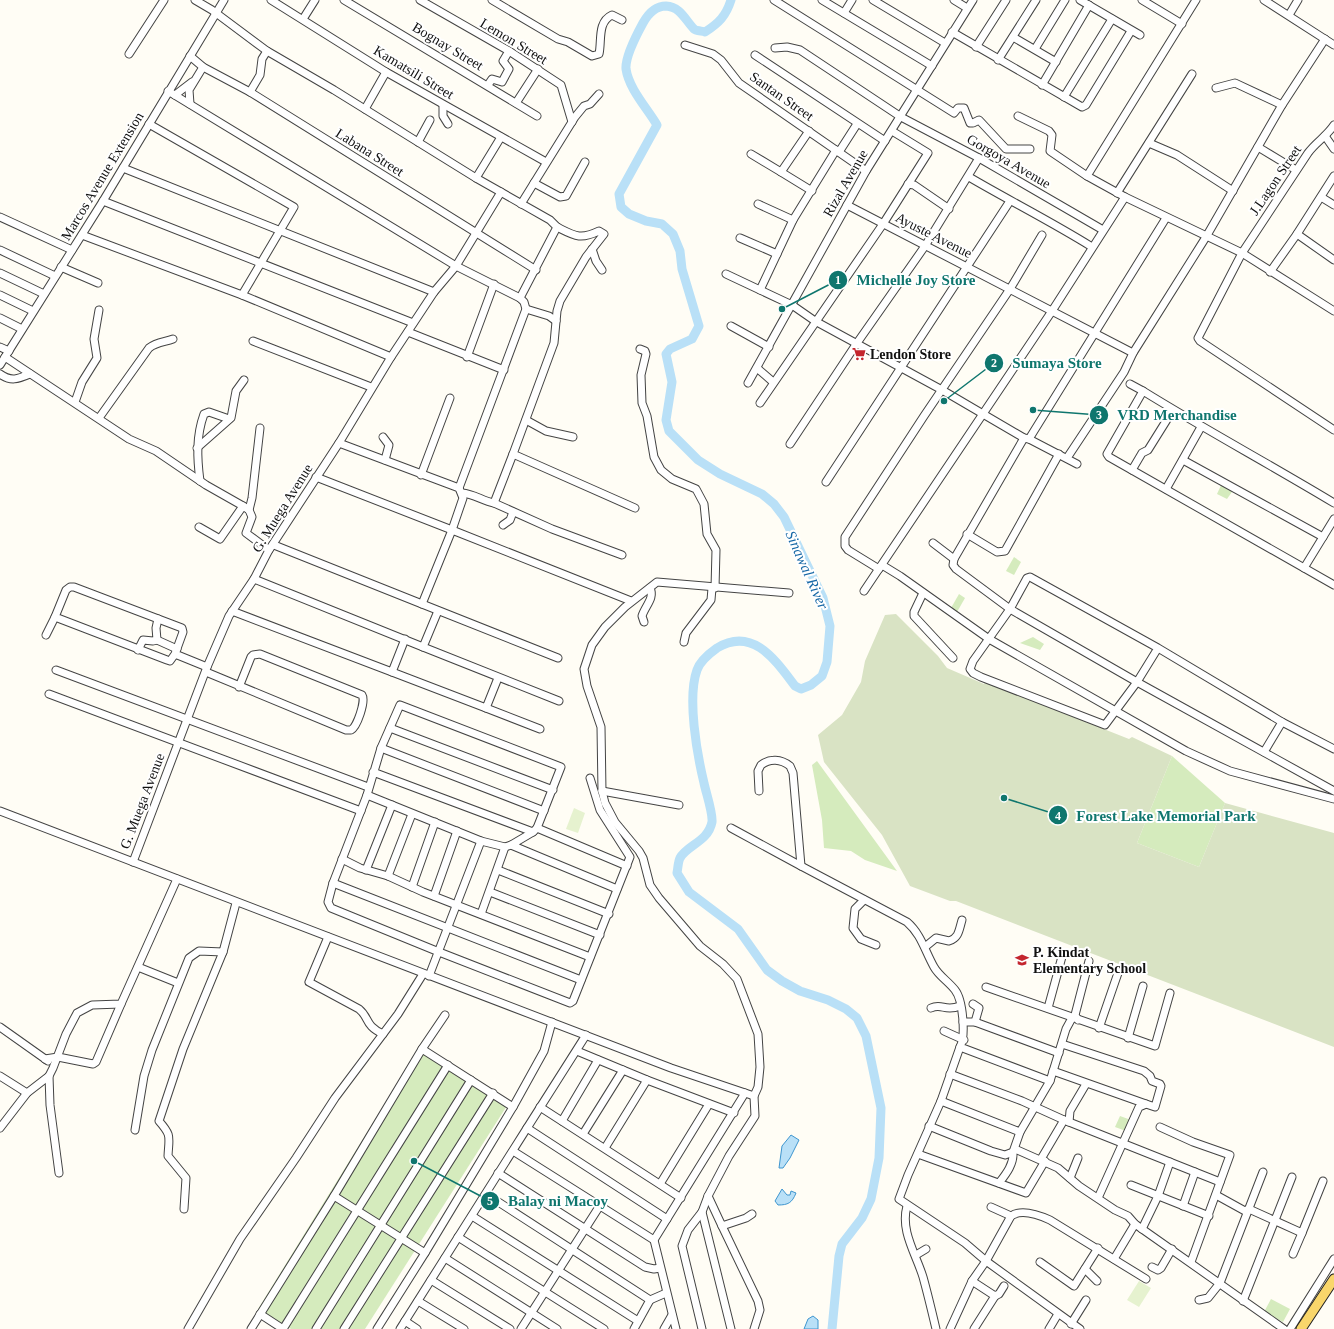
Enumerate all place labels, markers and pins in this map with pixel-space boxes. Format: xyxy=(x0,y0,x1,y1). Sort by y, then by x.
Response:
callout: Michelle Joy Store xyxy=(828,267,983,294)
supermarket icon: Lendon Store xyxy=(851,346,867,362)
place label: Lendon Store xyxy=(870,347,951,362)
callout: Sumaya Store xyxy=(984,350,1109,377)
callout: VRD Merchandise xyxy=(1089,402,1245,429)
callout: Forest Lake Memorial Park xyxy=(1048,802,1263,829)
place label: P. Kindat Elementary School xyxy=(1033,945,1146,976)
school or university icon: P. Kindat Elementary School xyxy=(1014,952,1030,968)
callout: Balay ni Macoy xyxy=(480,1187,616,1214)

